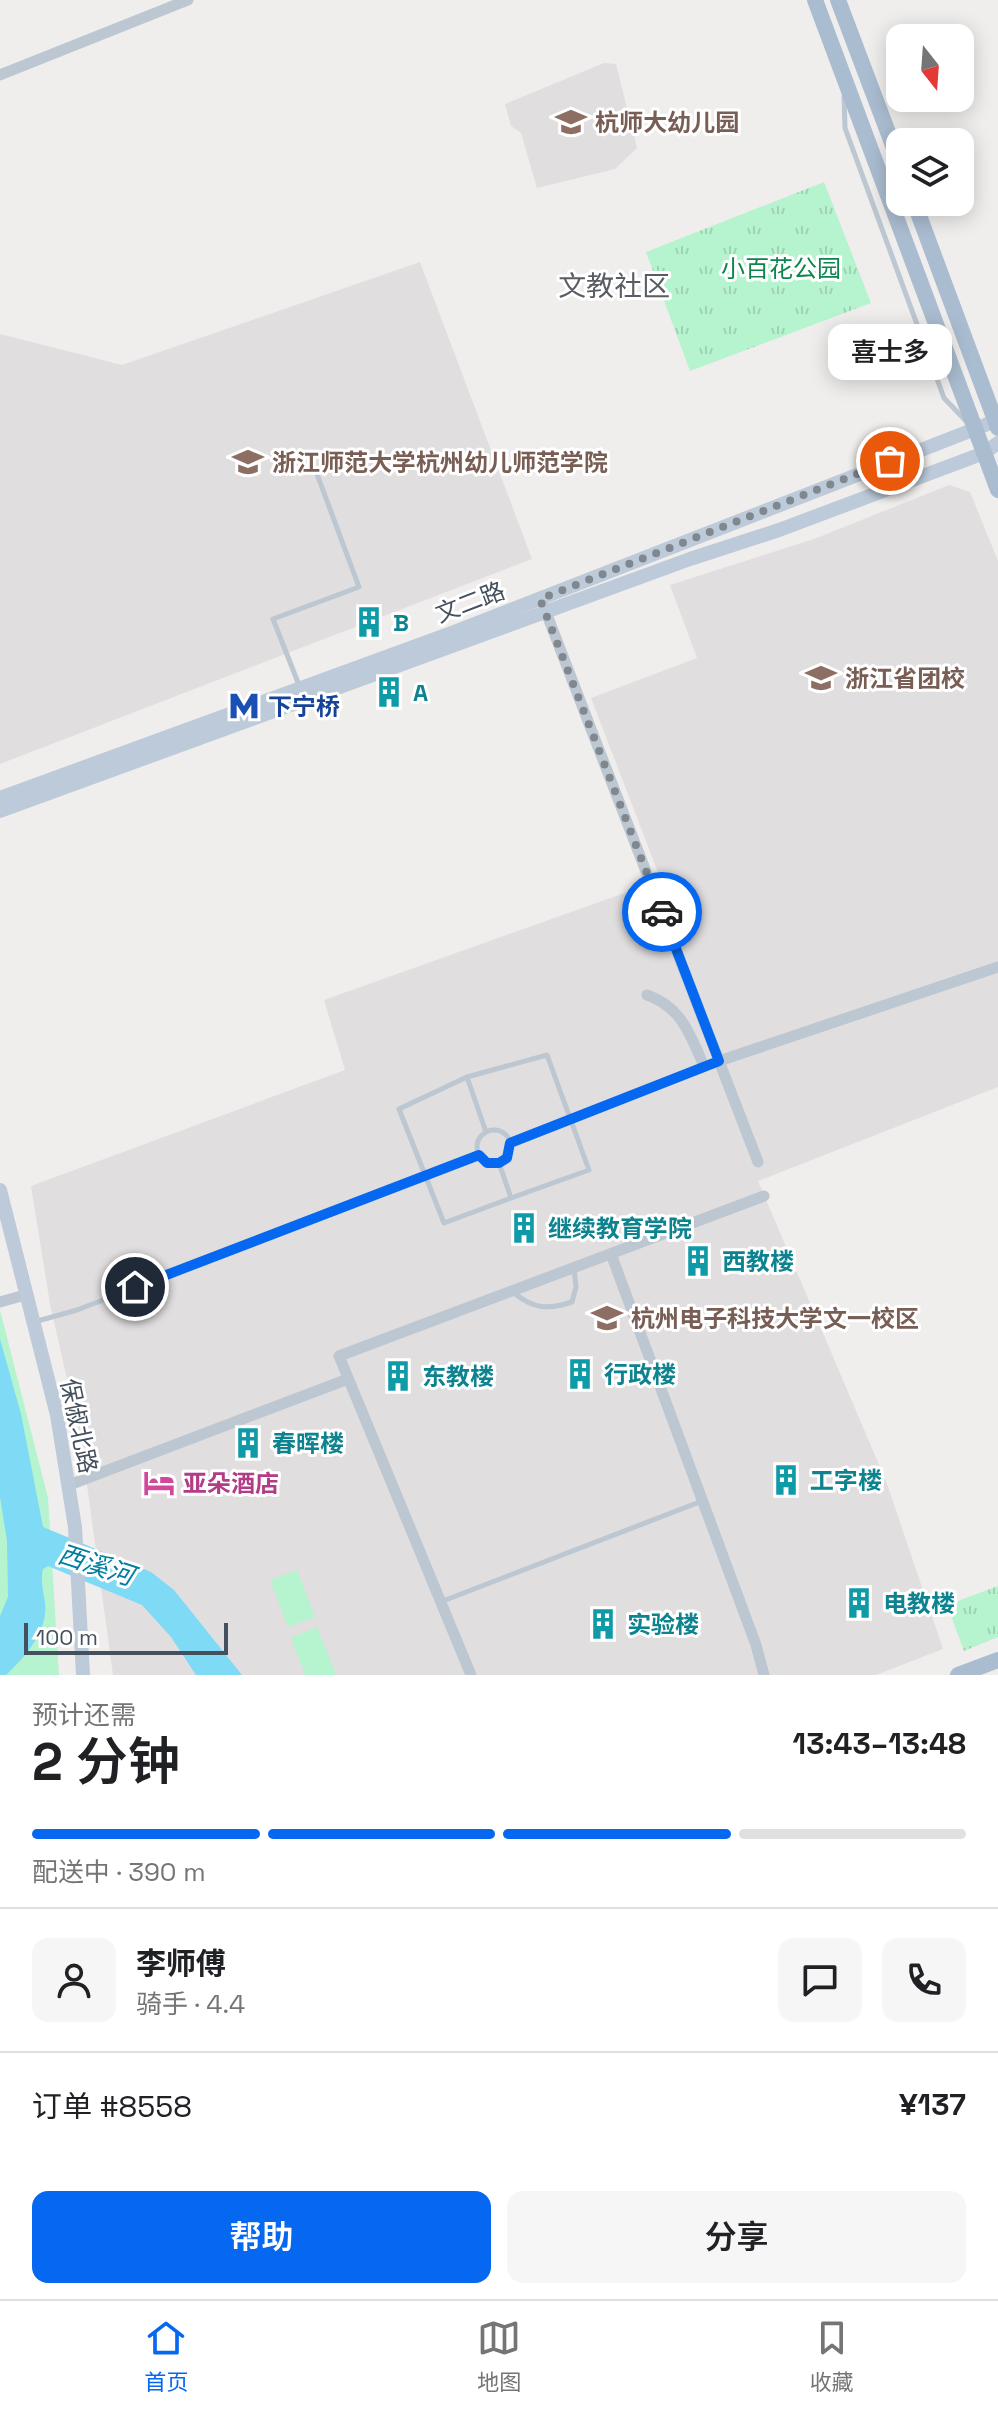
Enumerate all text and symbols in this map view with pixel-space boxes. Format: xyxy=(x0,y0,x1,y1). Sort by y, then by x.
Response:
north arrow xyxy=(886,24,974,112)
map controls xyxy=(886,24,974,216)
school or university icon: 杭师大幼儿园 xyxy=(554,105,588,139)
place label: 杭师大幼儿园 xyxy=(595,107,739,138)
button: layers xyxy=(886,128,974,216)
park label: 小百花公园 xyxy=(721,253,841,284)
district label: 文教社区 xyxy=(558,268,670,304)
callout: 喜士多 xyxy=(828,325,952,381)
text: 喜士多 xyxy=(851,335,929,369)
pin xyxy=(856,427,924,495)
icon: bag xyxy=(868,439,912,483)
school or university icon: 浙江师范大学杭州幼儿师范学院 xyxy=(231,445,265,479)
place label: 浙江师范大学杭州幼儿师范学院 xyxy=(272,447,608,478)
street label: 文二路 xyxy=(431,575,509,629)
building icon: B xyxy=(352,605,386,639)
place label: B xyxy=(393,607,409,638)
school or university icon: 浙江省团校 xyxy=(804,661,838,695)
place label: 浙江省团校 xyxy=(845,663,965,694)
building icon: A xyxy=(372,675,406,709)
place label: A xyxy=(413,677,428,708)
metro station icon: 下宁桥 xyxy=(227,689,261,723)
place label: 下宁桥 xyxy=(268,691,340,722)
courier xyxy=(622,872,702,952)
icon: car xyxy=(640,890,684,934)
building icon: 继续教育学院 xyxy=(507,1211,541,1245)
place label: 继续教育学院 xyxy=(548,1213,692,1244)
building icon: 西教楼 xyxy=(681,1244,715,1278)
place label: 西教楼 xyxy=(722,1246,794,1277)
pin xyxy=(101,1253,169,1321)
icon: home xyxy=(113,1265,157,1309)
school or university icon: 杭州电子科技大学文一校区 xyxy=(590,1301,624,1335)
place label: 杭州电子科技大学文一校区 xyxy=(631,1303,919,1334)
building icon: 行政楼 xyxy=(563,1357,597,1391)
building icon: 东教楼 xyxy=(381,1359,415,1393)
place label: 行政楼 xyxy=(604,1359,676,1390)
place label: 东教楼 xyxy=(422,1361,494,1392)
street label: 保俶北路 xyxy=(54,1376,104,1476)
building icon: 春晖楼 xyxy=(231,1426,265,1460)
place label: 春晖楼 xyxy=(272,1428,344,1459)
building icon: 工字楼 xyxy=(769,1463,803,1497)
place label: 工字楼 xyxy=(810,1465,882,1496)
hotel icon: 亚朵酒店 xyxy=(142,1466,176,1500)
place label: 亚朵酒店 xyxy=(183,1468,279,1499)
water label: 西溪河 xyxy=(54,1537,143,1595)
building icon: 电教楼 xyxy=(842,1586,876,1620)
place label: 电教楼 xyxy=(883,1588,955,1619)
building icon: 实验楼 xyxy=(586,1607,620,1641)
place label: 实验楼 xyxy=(627,1609,699,1640)
scale bar xyxy=(24,1619,228,1655)
text: 100 m xyxy=(36,1623,98,1651)
text: 预计还需 xyxy=(32,1698,136,1732)
text: 13:43–13:48 xyxy=(793,1724,966,1763)
text: 2 分钟 xyxy=(32,1729,180,1795)
text: 配送中 · 390 m xyxy=(32,1855,206,1889)
button: person xyxy=(32,1938,116,2022)
button: chat xyxy=(778,1938,862,2022)
button: phone xyxy=(882,1938,966,2022)
text: 李师傅 xyxy=(136,1944,226,1983)
text: 骑手 · 4.4 xyxy=(136,1987,245,2021)
text: ¥137 xyxy=(899,2085,966,2124)
text: 订单 #8558 xyxy=(32,2087,192,2126)
button: 帮助 xyxy=(32,2191,491,2283)
button: 分享 xyxy=(507,2191,966,2283)
tab: 首页 xyxy=(144,2316,188,2396)
tab: 地图 xyxy=(477,2316,521,2396)
tab: 收藏 xyxy=(810,2316,854,2396)

